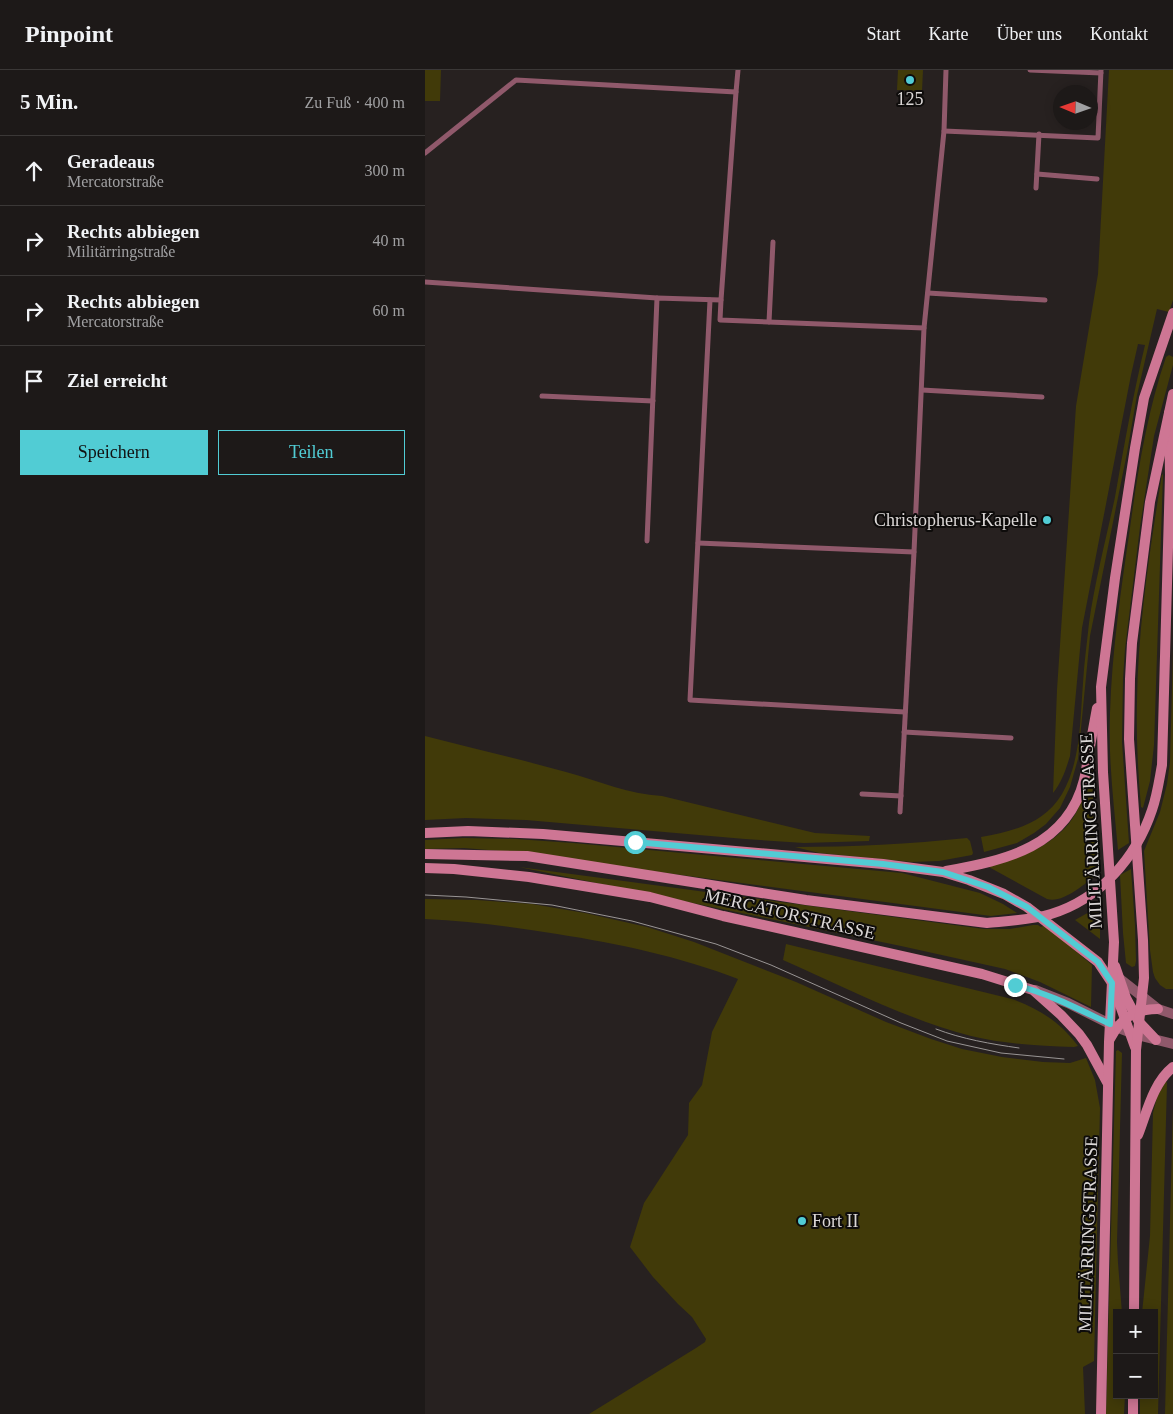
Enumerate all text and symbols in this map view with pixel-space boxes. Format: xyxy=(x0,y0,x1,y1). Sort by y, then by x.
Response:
text: Pinpoint xyxy=(25,21,113,47)
text: Start xyxy=(867,24,901,44)
text: Karte xyxy=(929,24,969,44)
text: Über uns xyxy=(997,24,1062,44)
text: Kontakt xyxy=(1090,24,1148,44)
marker: 125 xyxy=(904,74,916,86)
north arrow xyxy=(1053,85,1098,130)
place label: 125 xyxy=(897,89,924,109)
text: 5 Min. xyxy=(20,90,78,114)
text: Zu Fuß · 400 m xyxy=(305,94,405,111)
text: Geradeaus xyxy=(67,151,155,172)
icon: ahead xyxy=(20,157,48,185)
text: 300 m xyxy=(365,162,405,179)
text: Mercatorstraße xyxy=(67,173,164,190)
text: Rechts abbiegen xyxy=(67,221,199,242)
icon: right xyxy=(20,227,48,255)
text: 40 m xyxy=(373,232,405,249)
text: Militärringstraße xyxy=(67,243,175,260)
text: Rechts abbiegen xyxy=(67,291,199,312)
icon: right xyxy=(20,297,48,325)
text: 60 m xyxy=(373,302,405,319)
text: Mercatorstraße xyxy=(67,313,164,330)
icon: arrive xyxy=(20,367,48,395)
text: Ziel erreicht xyxy=(67,370,167,391)
button: Speichern xyxy=(20,430,208,475)
button: Teilen xyxy=(218,430,405,475)
place label: Christopherus-Kapelle xyxy=(874,510,1037,530)
marker: Christopherus-Kapelle xyxy=(1041,514,1053,526)
street label: MILITÄRRINGSTRASSE xyxy=(1076,733,1106,929)
route start xyxy=(624,831,647,854)
street label: MERCATORSTRASSE xyxy=(703,885,877,943)
route end xyxy=(1004,974,1027,997)
street label: MILITÄRRINGSTRASSE xyxy=(1075,1136,1101,1332)
place label: Fort II xyxy=(812,1211,859,1231)
marker: Fort II xyxy=(796,1215,808,1227)
map controls xyxy=(1113,1309,1158,1399)
button: + xyxy=(1113,1309,1158,1354)
button: − xyxy=(1113,1354,1158,1399)

